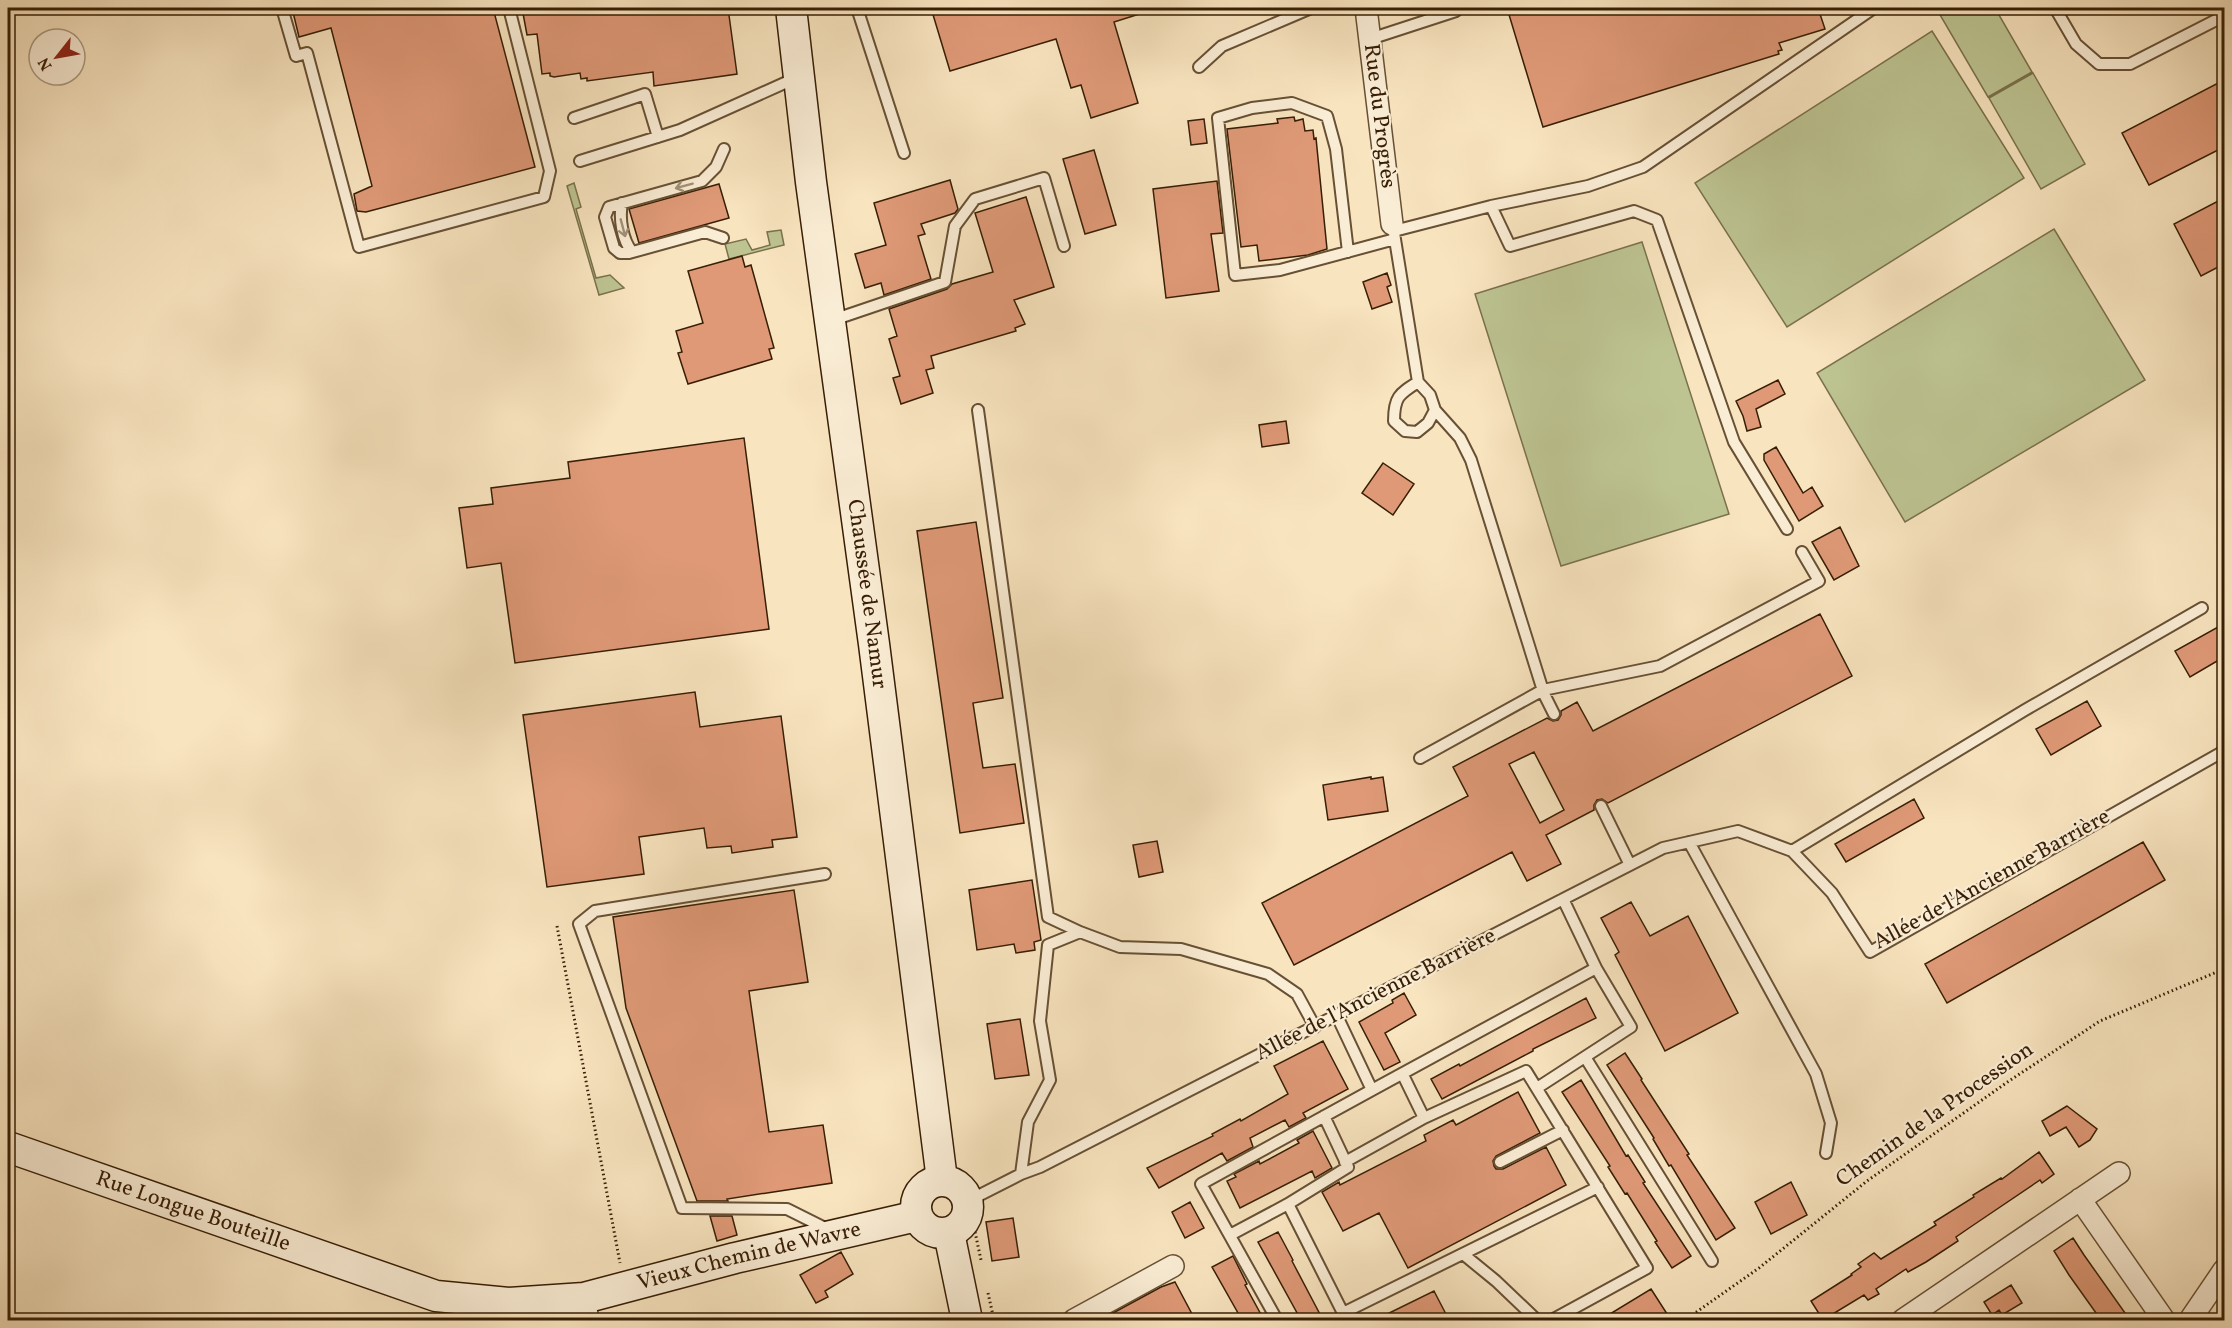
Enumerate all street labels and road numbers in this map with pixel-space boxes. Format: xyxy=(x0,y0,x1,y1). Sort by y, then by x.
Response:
street label: Rue du Progrès xyxy=(1355,42,1403,190)
street label: Chaussée de Namur xyxy=(839,497,895,691)
street label: Allée de l'Ancienne Barrière xyxy=(1868,802,2116,958)
street label: Allée de l'Ancienne Barrière xyxy=(1250,921,1502,1069)
street label: Chemin de la Procession xyxy=(1830,1035,2040,1195)
street label: Rue Longue Bouteille xyxy=(92,1163,295,1260)
street label: Vieux Chemin de Wavre xyxy=(634,1214,864,1299)

